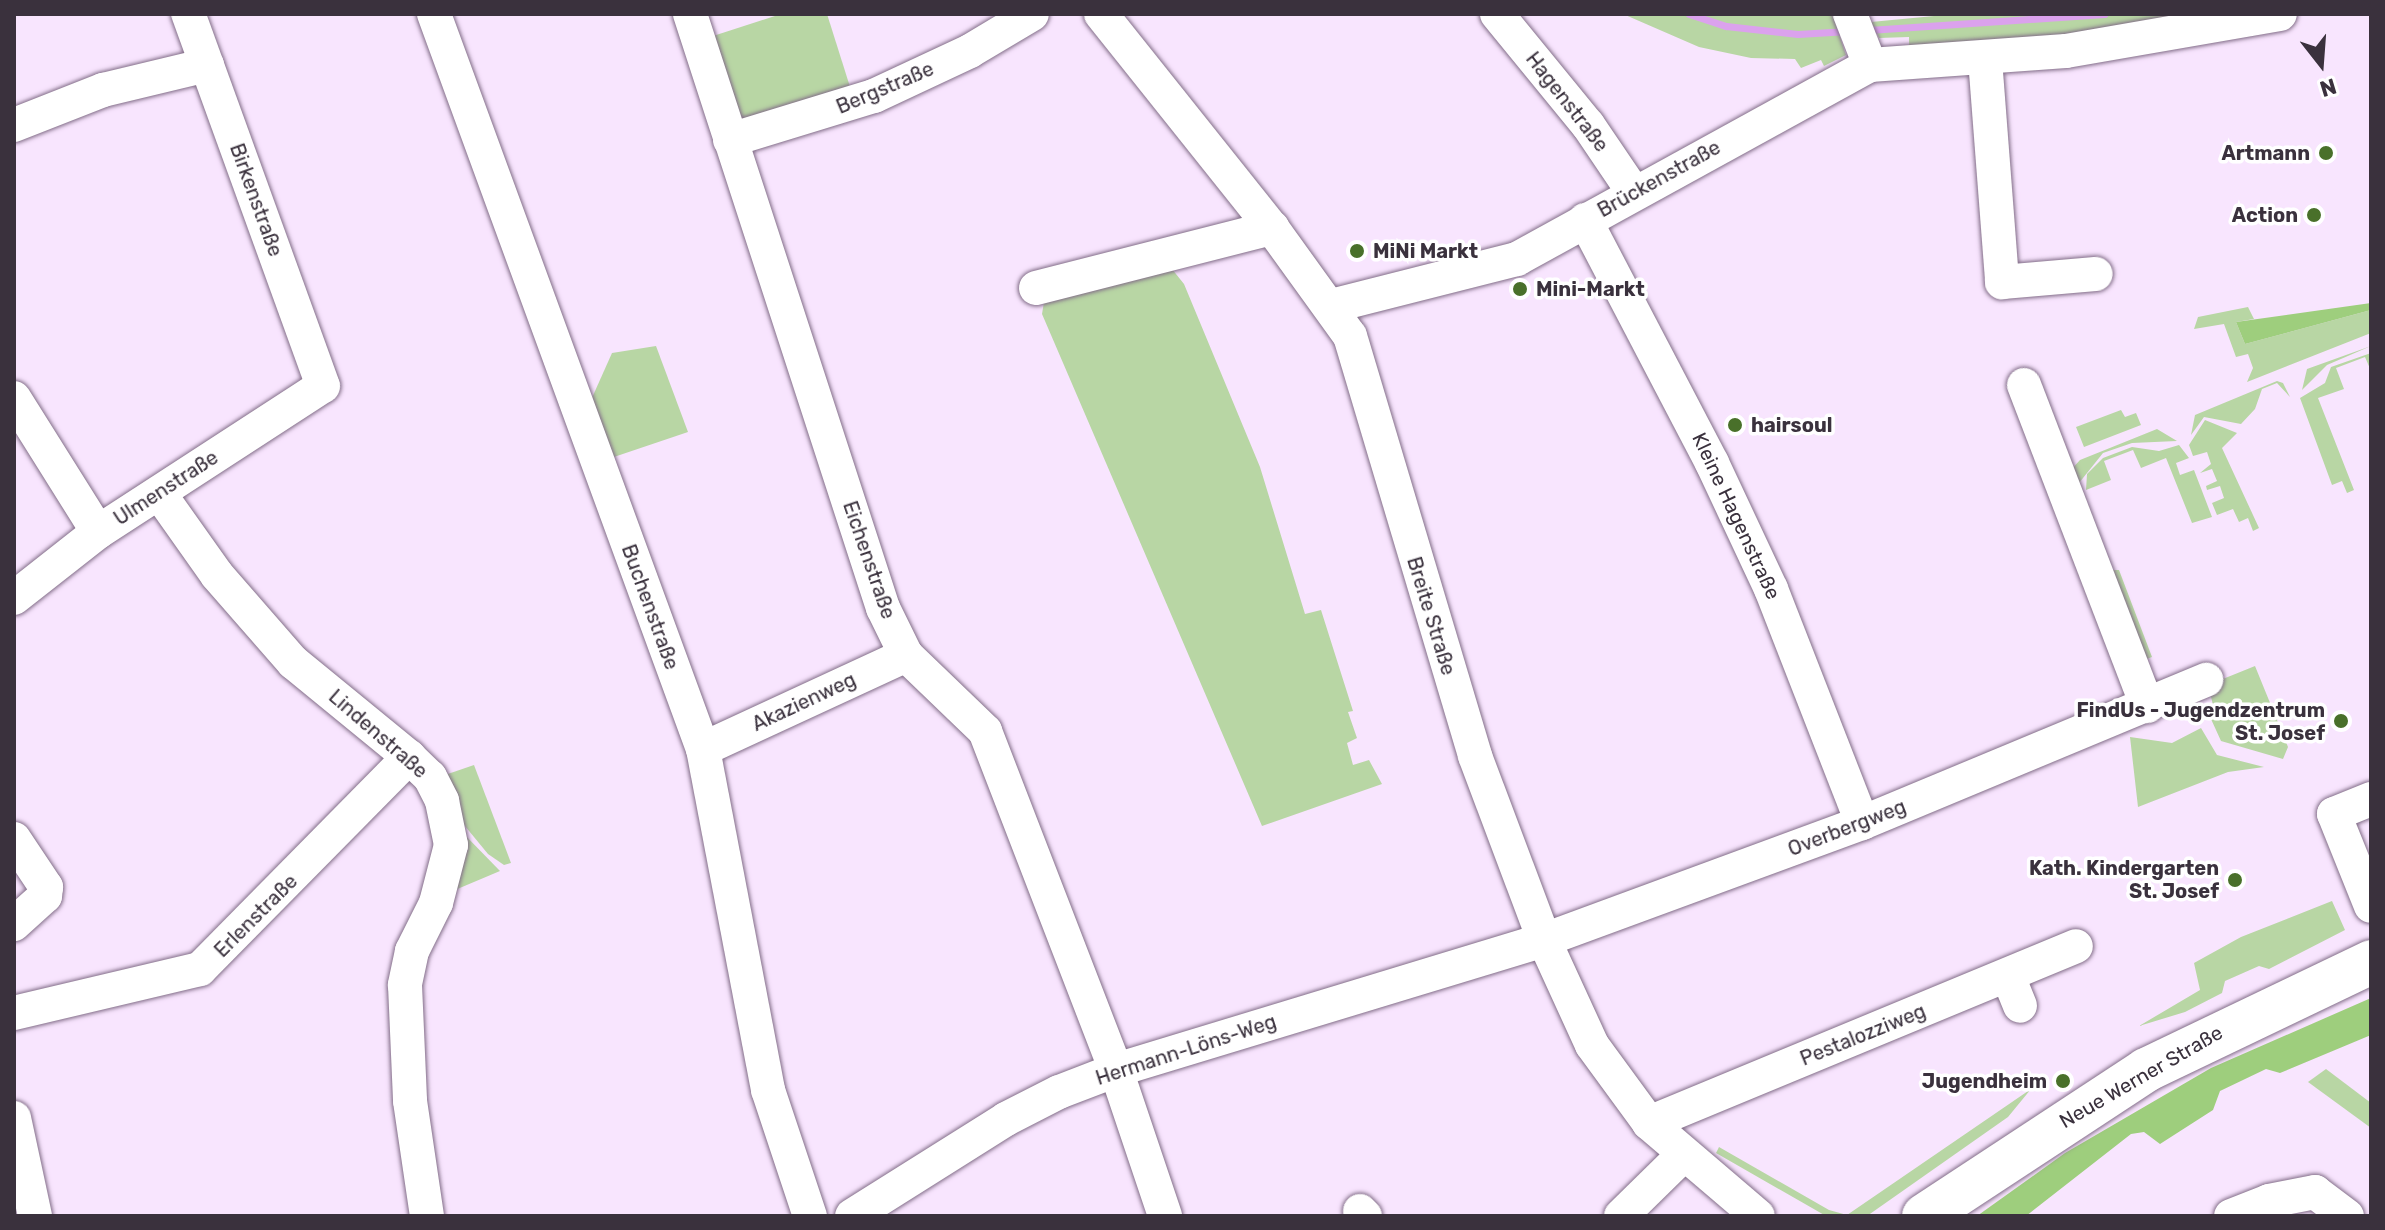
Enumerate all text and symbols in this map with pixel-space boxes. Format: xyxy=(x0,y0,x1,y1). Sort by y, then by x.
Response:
north arrow xyxy=(2281,24,2361,104)
street label: Hagenstraße xyxy=(1521,47,1613,157)
street label: Bergstraße xyxy=(833,57,937,119)
text: N xyxy=(2317,72,2340,103)
street label: Brückenstraße xyxy=(1593,135,1725,223)
street label: Birkenstraße xyxy=(224,140,288,260)
place label: Artmann xyxy=(2221,141,2310,165)
marker: Artmann xyxy=(2317,144,2335,162)
place label: Action xyxy=(2232,203,2298,227)
marker: Action xyxy=(2305,206,2323,224)
place label: MiNi Markt xyxy=(1373,239,1478,263)
marker: MiNi Markt xyxy=(1348,242,1366,260)
place label: Mini-Markt xyxy=(1536,277,1645,301)
marker: Mini-Markt xyxy=(1511,280,1529,298)
place label: hairsoul xyxy=(1751,413,1832,437)
marker: hairsoul xyxy=(1726,416,1744,434)
street label: Kleine Hagenstraße xyxy=(1687,429,1785,603)
street label: Ulmenstraße xyxy=(109,445,223,531)
street label: Eichenstraße xyxy=(838,498,900,622)
street label: Buchenstraße xyxy=(616,541,684,673)
street label: Breite Straße xyxy=(1402,554,1460,678)
street label: Akazienweg xyxy=(748,668,860,736)
street label: Lindenstraße xyxy=(324,685,432,783)
place label: FindUs - Jugendzentrum St. Josef xyxy=(2076,698,2325,745)
marker: FindUs - Jugendzentrum St. Josef xyxy=(2332,712,2350,730)
street label: Overbergweg xyxy=(1785,795,1909,861)
place label: Kath. Kindergarten St. Josef xyxy=(2029,856,2219,903)
street label: Erlenstraße xyxy=(210,870,302,962)
marker: Kath. Kindergarten St. Josef xyxy=(2226,871,2244,889)
street label: Pestalozziweg xyxy=(1797,999,1929,1071)
street label: Hermann-Löns-Weg xyxy=(1093,1009,1279,1091)
street label: Neue Werner Straße xyxy=(2055,1020,2227,1134)
place label: Jugendheim xyxy=(1922,1069,2047,1093)
marker: Jugendheim xyxy=(2054,1072,2072,1090)

